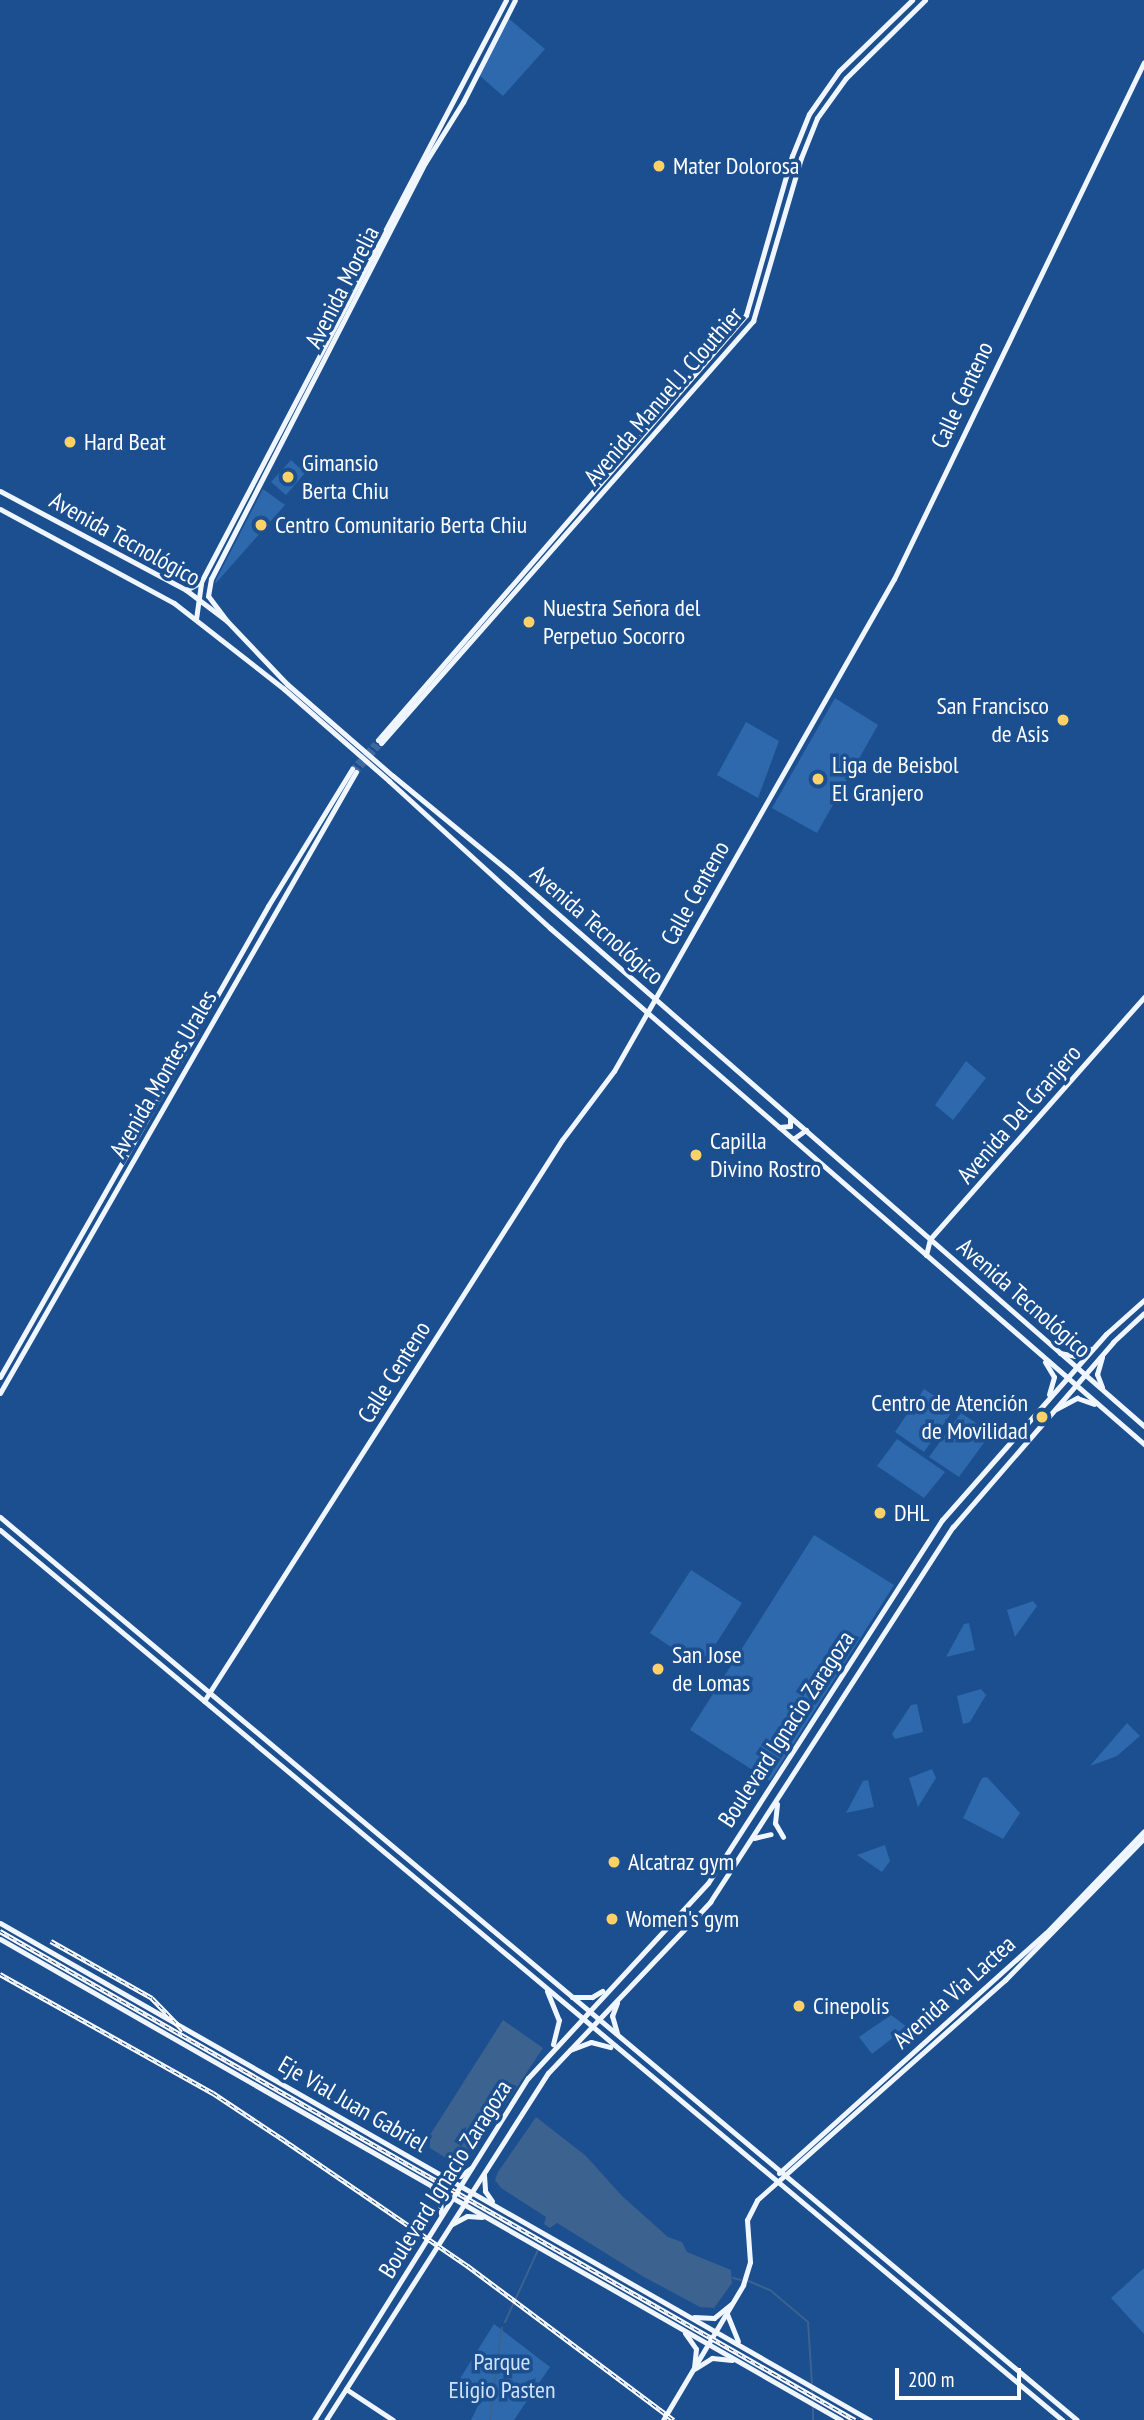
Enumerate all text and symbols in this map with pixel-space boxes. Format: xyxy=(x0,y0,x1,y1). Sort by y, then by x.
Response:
place label: Mater Dolorosa xyxy=(673,152,799,180)
marker: Mater Dolorosa xyxy=(651,158,667,174)
street label: Avenida Morelia xyxy=(299,221,385,353)
street label: Avenida Manuel J. Clouthier xyxy=(577,300,749,492)
street label: Calle Centeno xyxy=(925,337,999,453)
place label: Hard Beat xyxy=(84,428,166,456)
marker: Hard Beat xyxy=(62,434,78,450)
place label: Gimansio Berta Chiu xyxy=(302,449,389,505)
marker: Gimansio Berta Chiu xyxy=(280,469,296,485)
street label: Avenida Tecnológico xyxy=(44,486,206,592)
place label: Centro Comunitario Berta Chiu xyxy=(275,511,527,539)
marker: Centro Comunitario Berta Chiu xyxy=(253,517,269,533)
place label: Nuestra Señora del Perpetuo Socorro xyxy=(543,594,700,650)
marker: Nuestra Señora del Perpetuo Socorro xyxy=(521,614,537,630)
place label: San Francisco de Asis xyxy=(937,692,1049,748)
marker: San Francisco de Asis xyxy=(1055,712,1071,728)
place label: Liga de Beisbol El Granjero xyxy=(832,751,959,807)
marker: Liga de Beisbol El Granjero xyxy=(810,771,826,787)
street label: Calle Centeno xyxy=(655,836,735,950)
street label: Avenida Tecnológico xyxy=(524,859,670,991)
street label: Avenida Montes Urales xyxy=(103,985,223,1163)
street label: Avenida Del Granjero xyxy=(951,1039,1087,1189)
place label: Capilla Divino Rostro xyxy=(710,1127,821,1183)
marker: Capilla Divino Rostro xyxy=(688,1147,704,1163)
street label: Avenida Tecnológico xyxy=(951,1232,1097,1364)
street label: Calle Centeno xyxy=(351,1316,437,1428)
place label: Centro de Atención de Movilidad xyxy=(871,1389,1028,1445)
marker: Centro de Atención de Movilidad xyxy=(1034,1409,1050,1425)
place label: DHL xyxy=(894,1499,929,1527)
marker: DHL xyxy=(872,1505,888,1521)
street label: Boulevard Ignacio Zaragoza xyxy=(712,1626,860,1832)
place label: San Jose de Lomas xyxy=(672,1641,750,1697)
marker: San Jose de Lomas xyxy=(650,1661,666,1677)
place label: Alcatraz gym xyxy=(628,1848,735,1876)
marker: Alcatraz gym xyxy=(606,1854,622,1870)
place label: Women's gym xyxy=(626,1905,739,1933)
marker: Women's gym xyxy=(604,1911,620,1927)
street label: Avenida Via Lactea xyxy=(887,1929,1021,2055)
place label: Cinepolis xyxy=(813,1992,889,2020)
marker: Cinepolis xyxy=(791,1998,807,2014)
street label: Eje Vial Juan Gabriel xyxy=(273,2050,433,2158)
street label: Boulevard Ignacio Zaragoza xyxy=(372,2075,518,2283)
park label: Parque Eligio Pasten xyxy=(449,2348,555,2404)
scale bar xyxy=(899,2354,1025,2398)
text: 200 m xyxy=(908,2366,954,2393)

